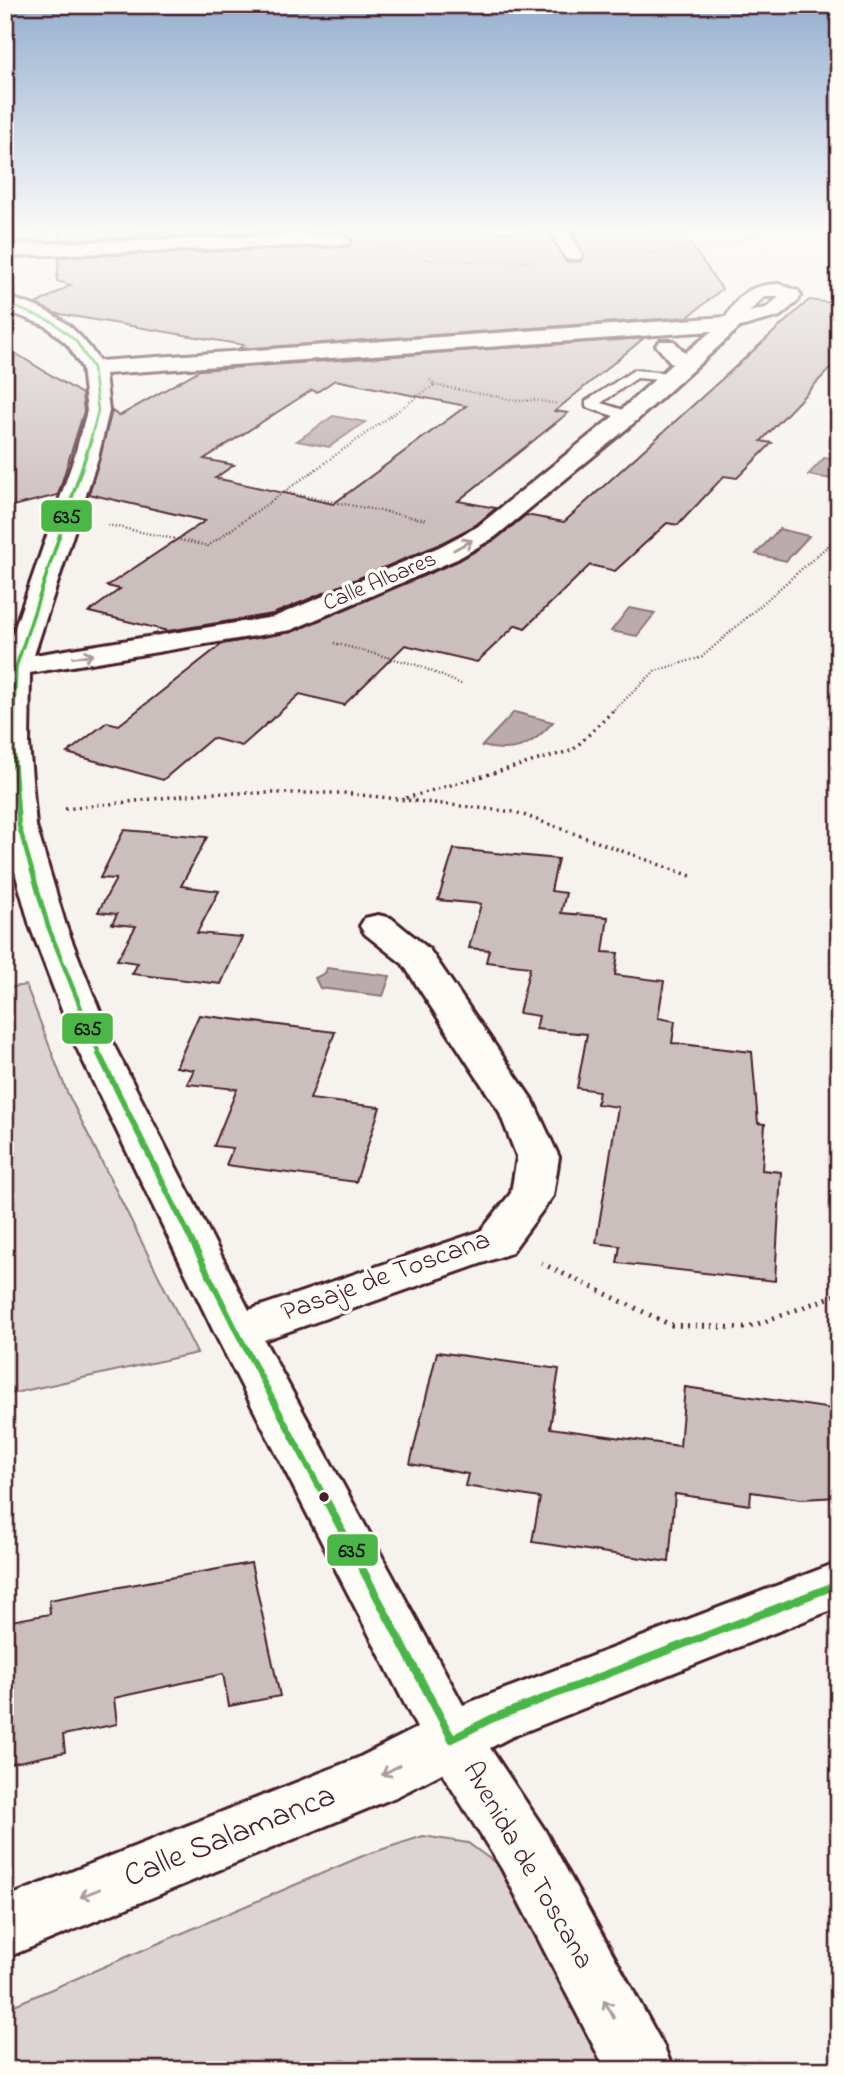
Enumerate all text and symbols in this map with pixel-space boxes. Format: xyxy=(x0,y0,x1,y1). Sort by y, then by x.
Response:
line badge: 635 xyxy=(40,499,93,533)
text: 635 xyxy=(53,505,81,532)
one-way arrow xyxy=(452,538,473,551)
street label: Calle Albares xyxy=(318,543,442,621)
one-way arrow xyxy=(71,649,94,662)
line badge: 635 xyxy=(61,1012,114,1045)
text: 635 xyxy=(74,1017,102,1044)
street label: Pasaje de Toscana xyxy=(276,1220,496,1334)
unlabelled marker xyxy=(317,1490,331,1504)
line badge: 635 xyxy=(326,1533,379,1567)
text: 635 xyxy=(338,1539,366,1566)
street label: Avenida de Toscana xyxy=(451,1755,603,1977)
one-way arrow xyxy=(381,1764,402,1778)
street label: Calle Salamanca xyxy=(117,1773,343,1901)
one-way arrow xyxy=(80,1888,101,1901)
one-way arrow xyxy=(602,2000,616,2020)

